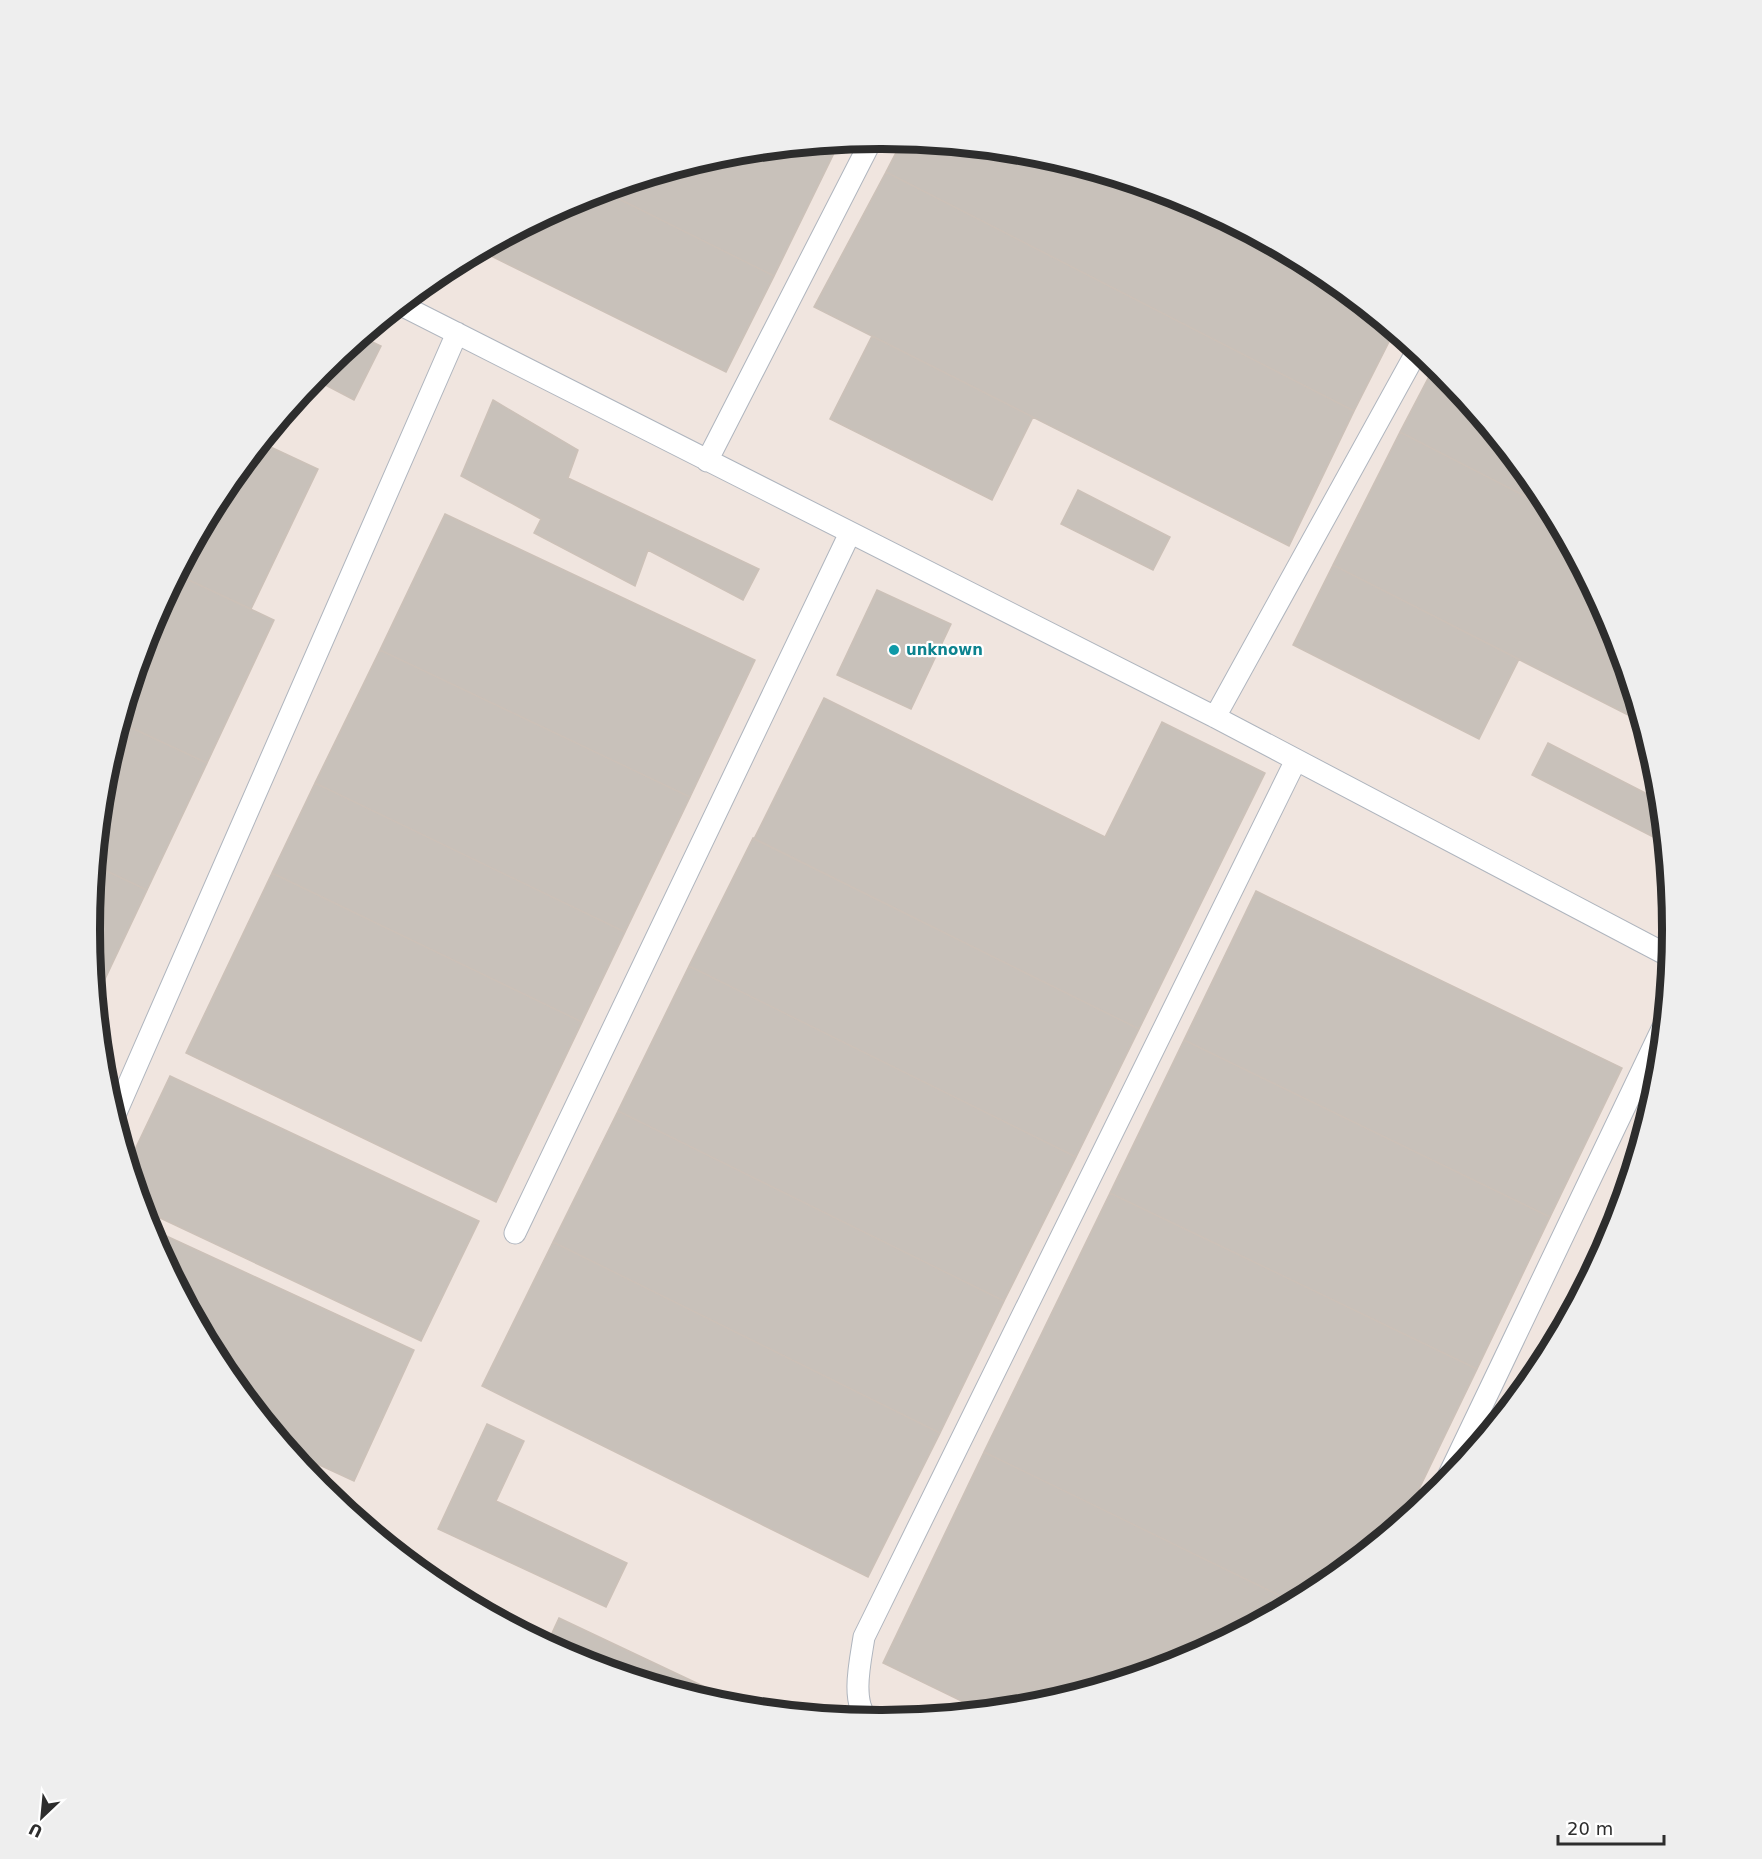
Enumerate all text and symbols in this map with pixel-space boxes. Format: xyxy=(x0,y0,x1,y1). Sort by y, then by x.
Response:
place label: unknown xyxy=(906,641,983,659)
marker: unknown xyxy=(887,643,901,657)
north arrow xyxy=(12,1787,72,1847)
scale bar xyxy=(1558,1808,1664,1846)
text: 20 m xyxy=(1567,1818,1613,1839)
text: U xyxy=(26,1819,46,1841)

